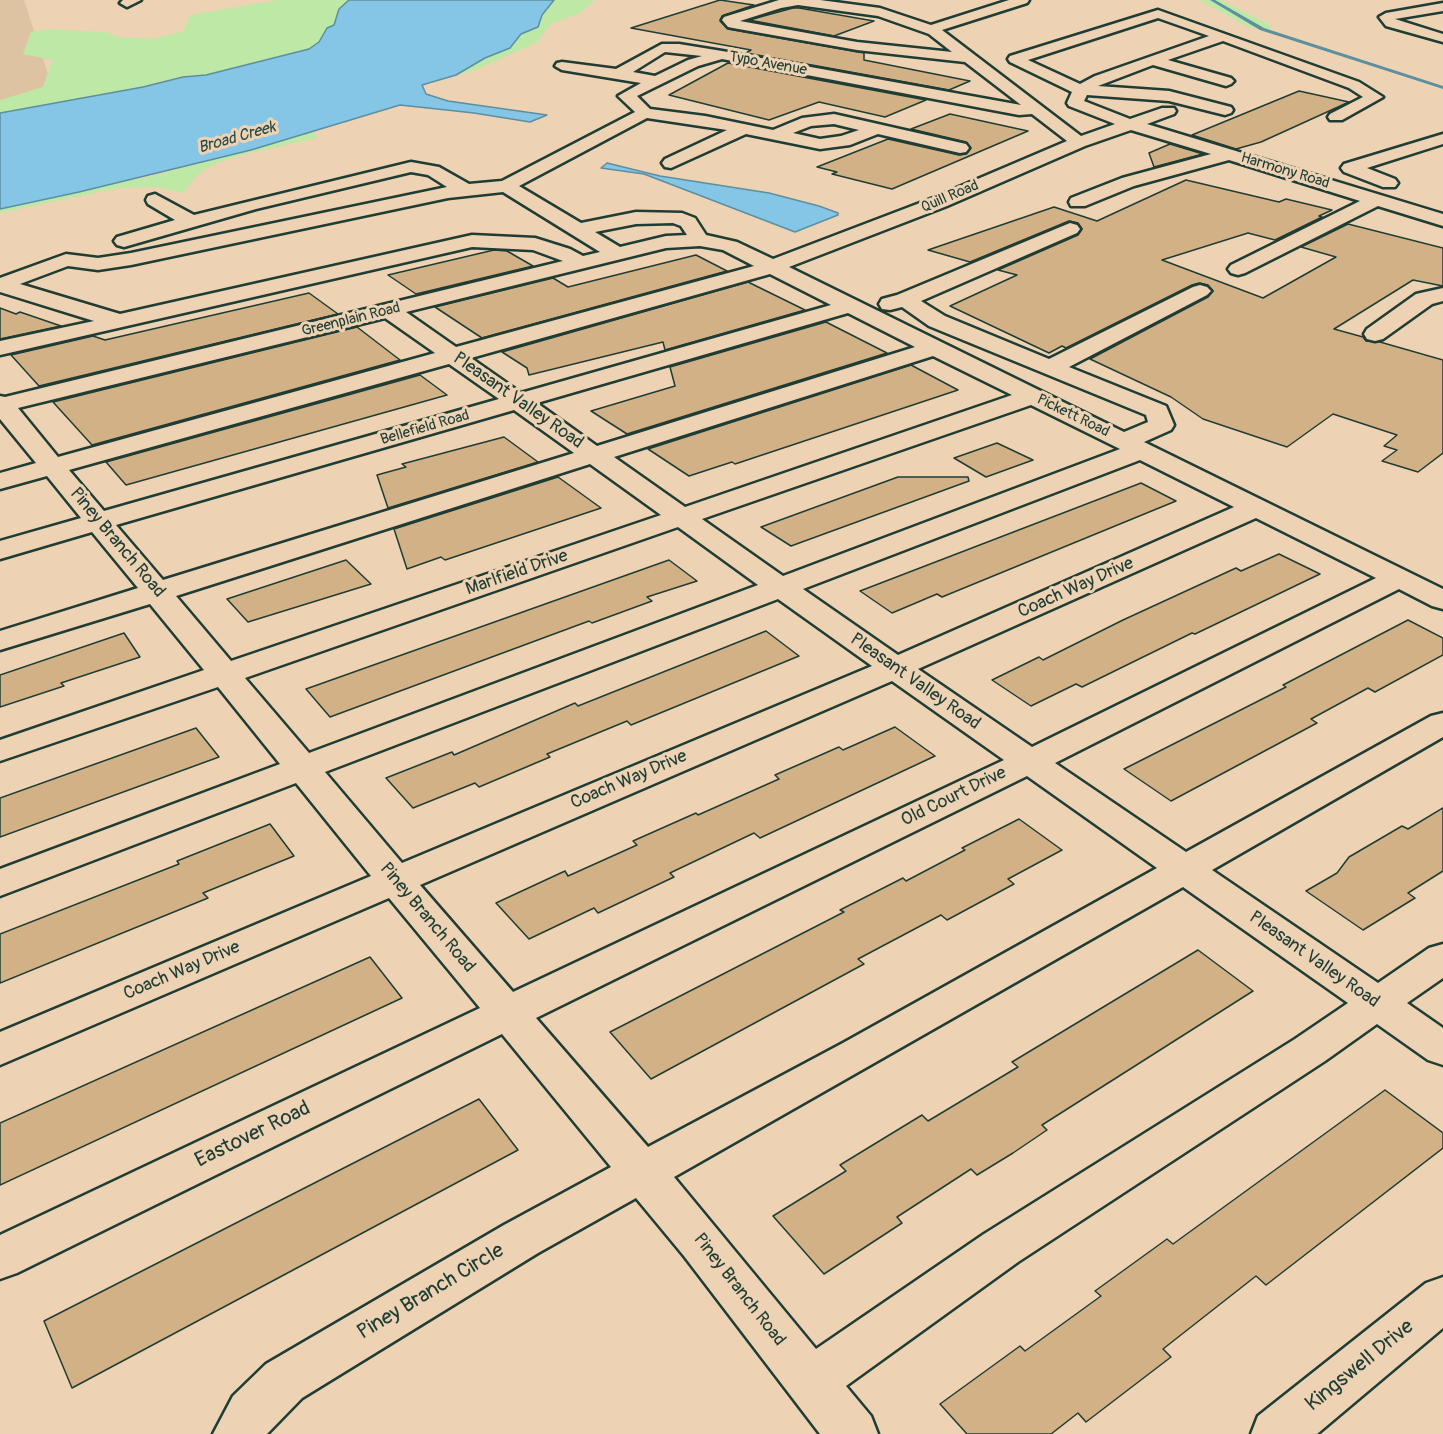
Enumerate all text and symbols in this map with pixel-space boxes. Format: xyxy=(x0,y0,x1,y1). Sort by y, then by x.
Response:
street label: Typo Avenue xyxy=(728,48,808,80)
water label: Broad Creek xyxy=(196,118,278,158)
street label: Harmony Road xyxy=(1238,149,1332,193)
street label: Quill Road xyxy=(918,177,982,217)
street label: Greenplain Road xyxy=(300,299,402,341)
street label: Pleasant Valley Road xyxy=(449,348,587,454)
street label: Pickett Road xyxy=(1034,391,1112,441)
street label: Bellefield Road xyxy=(378,407,472,449)
street label: Piney Branch Road xyxy=(65,484,169,602)
street label: Marlfield Drive xyxy=(463,545,571,601)
street label: Coach Way Drive xyxy=(1015,553,1137,623)
street label: Pleasant Valley Road xyxy=(846,629,984,735)
street label: Coach Way Drive xyxy=(568,746,690,814)
street label: Old Court Drive xyxy=(898,762,1010,832)
street label: Piney Branch Road xyxy=(375,859,479,977)
street label: Pleasant Valley Road xyxy=(1245,907,1383,1013)
street label: Coach Way Drive xyxy=(121,937,243,1005)
street label: Eastover Road xyxy=(191,1096,315,1174)
street label: Piney Branch Road xyxy=(688,1229,790,1351)
street label: Piney Branch Circle xyxy=(353,1238,509,1346)
street label: Kingswell Drive xyxy=(1301,1315,1419,1417)

